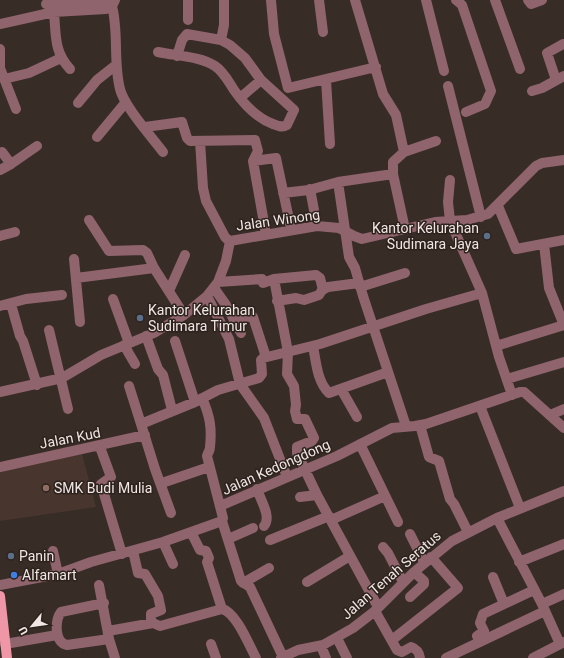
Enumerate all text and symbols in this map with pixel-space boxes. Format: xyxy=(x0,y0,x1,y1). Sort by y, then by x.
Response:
street label: Jalan Winong xyxy=(235,206,321,234)
place label: Kantor Kelurahan Sudimara Jaya xyxy=(372,220,479,252)
marker: Kantor Kelurahan Sudimara Jaya xyxy=(482,231,492,241)
place label: Kantor Kelurahan Sudimara Timur xyxy=(148,302,255,334)
marker: Kantor Kelurahan Sudimara Timur xyxy=(135,313,145,323)
street label: Jalan Kud xyxy=(38,424,102,452)
street label: Jalan Kedongdong xyxy=(220,436,332,498)
place label: SMK Budi Mulia xyxy=(54,480,152,496)
marker: SMK Budi Mulia xyxy=(41,483,51,493)
street label: Jalan Tenah Seratus xyxy=(338,528,444,622)
place label: Panin xyxy=(19,548,54,564)
marker: Panin xyxy=(6,551,16,561)
place label: Alfamart xyxy=(22,567,77,583)
marker: Alfamart xyxy=(9,570,19,580)
north arrow xyxy=(12,606,52,646)
text: U xyxy=(16,624,31,637)

